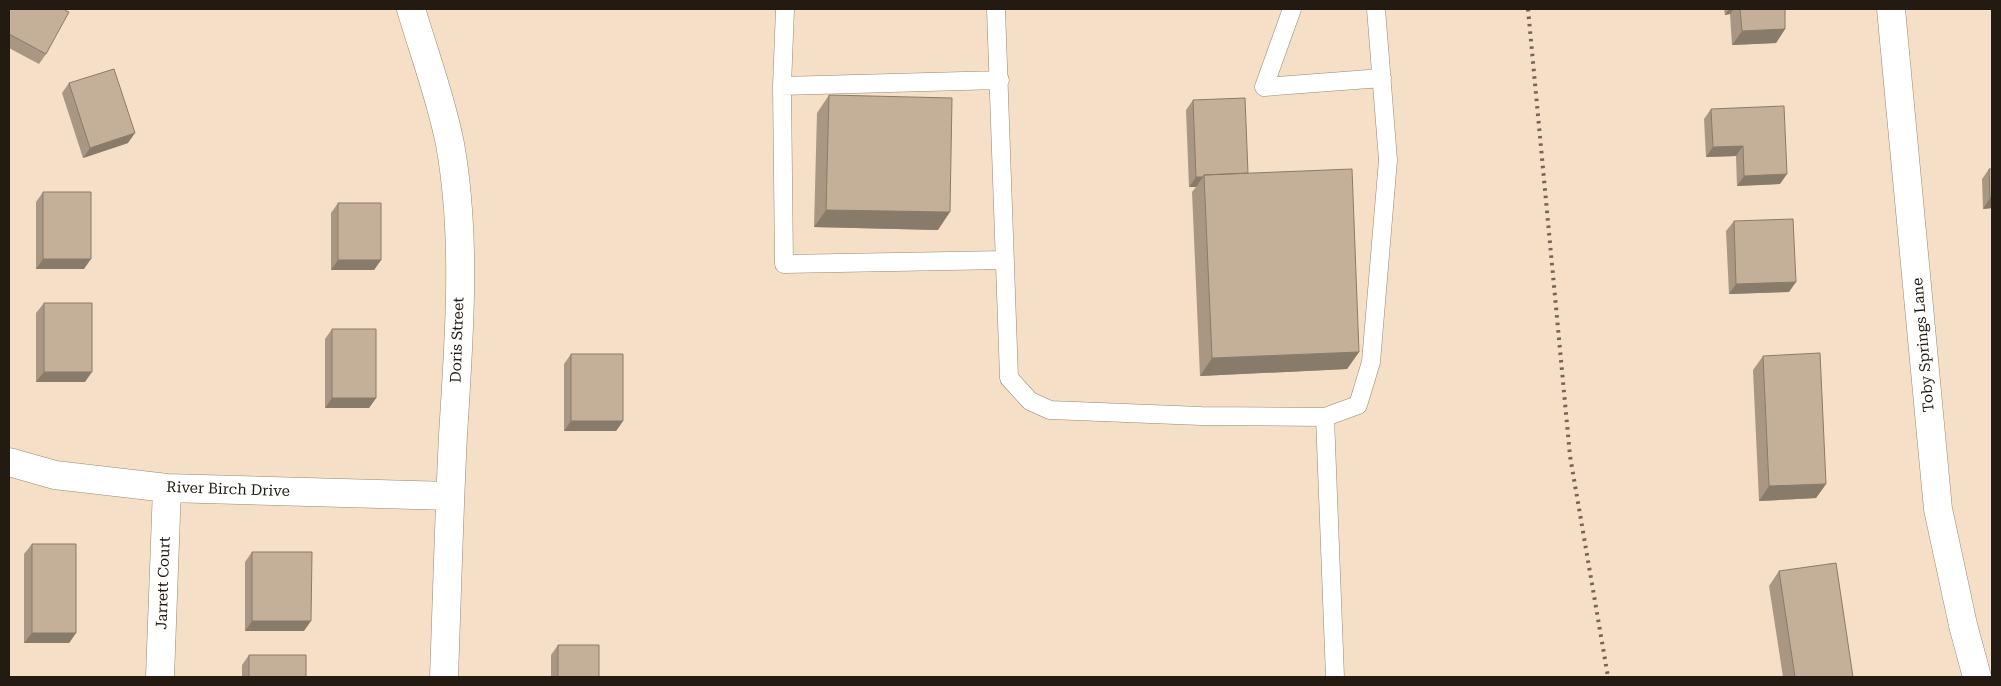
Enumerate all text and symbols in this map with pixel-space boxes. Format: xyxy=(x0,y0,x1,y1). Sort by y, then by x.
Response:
street label: Toby Springs Lane xyxy=(1908,277,1938,413)
street label: Doris Street xyxy=(447,296,468,383)
street label: River Birch Drive xyxy=(166,478,290,500)
street label: Jarrett Court xyxy=(152,536,174,630)

